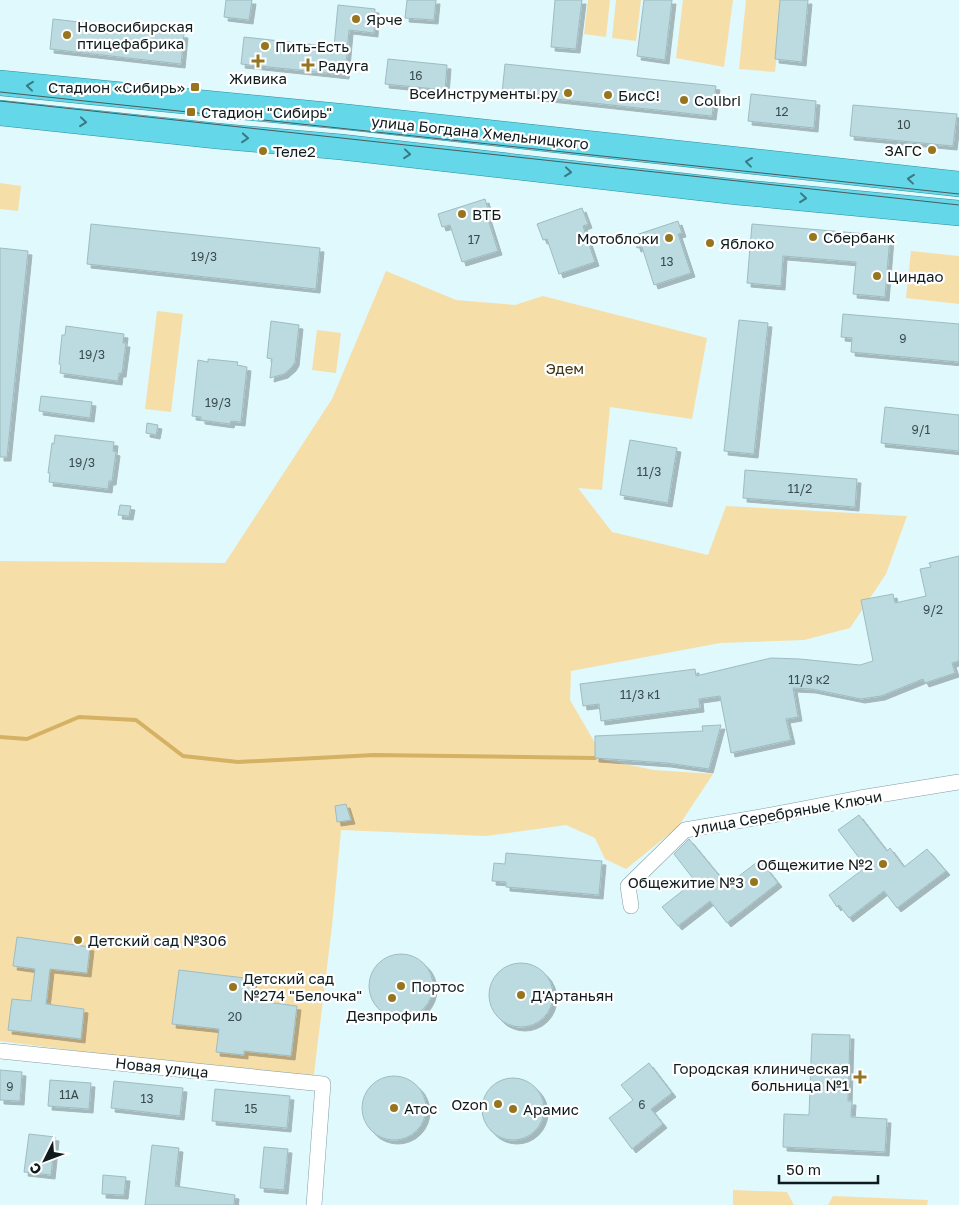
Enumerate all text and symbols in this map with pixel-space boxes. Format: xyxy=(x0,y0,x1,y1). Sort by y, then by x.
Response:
place label: Ярче xyxy=(366,10,403,28)
marker: Ярче xyxy=(350,13,362,25)
place label: Новосибирская птицефабрика xyxy=(77,17,193,52)
marker: Новосибирская птицефабрика xyxy=(61,29,73,41)
place label: Пить-Есть xyxy=(275,37,349,55)
marker: Пить-Есть xyxy=(259,40,271,52)
marker: Живика xyxy=(252,55,264,67)
place label: Радуга xyxy=(318,56,369,74)
marker: Радуга xyxy=(302,59,314,71)
house number: 16 xyxy=(409,68,423,83)
place label: Живика xyxy=(229,69,287,87)
place label: Стадион «Сибирь» xyxy=(48,78,185,96)
one-way arrow xyxy=(26,81,34,92)
marker: Стадион «Сибирь» xyxy=(189,81,201,93)
place label: ВсеИнструменты.ру xyxy=(409,84,559,102)
place label: БисС! xyxy=(618,86,660,104)
marker: ВсеИнструменты.ру xyxy=(562,87,574,99)
marker: БисС! xyxy=(602,89,614,101)
place label: Colibri xyxy=(694,91,741,109)
marker: Colibri xyxy=(678,94,690,106)
place label: Стадион "Сибирь" xyxy=(201,103,332,121)
house number: 12 xyxy=(776,104,788,119)
marker: Стадион "Сибирь" xyxy=(185,106,197,118)
street label: улица Богдана Хмельницкого xyxy=(370,112,590,152)
one-way arrow xyxy=(80,116,88,127)
house number: 10 xyxy=(897,117,911,132)
one-way arrow xyxy=(241,133,249,144)
place label: ЗАГС xyxy=(884,141,922,159)
place label: Теле2 xyxy=(273,142,316,160)
marker: ЗАГС xyxy=(926,144,938,156)
marker: Теле2 xyxy=(257,145,269,157)
one-way arrow xyxy=(403,148,411,159)
one-way arrow xyxy=(745,157,753,168)
one-way arrow xyxy=(565,166,573,177)
one-way arrow xyxy=(906,174,914,185)
one-way arrow xyxy=(799,192,807,203)
place label: ВТБ xyxy=(472,205,501,223)
marker: ВТБ xyxy=(456,208,468,220)
place label: Сбербанк xyxy=(823,228,896,246)
place label: Мотоблоки xyxy=(577,229,659,247)
marker: Сбербанк xyxy=(807,231,819,243)
house number: 17 xyxy=(468,232,480,247)
marker: Мотоблоки xyxy=(663,232,675,244)
place label: Яблоко xyxy=(720,234,774,252)
marker: Яблоко xyxy=(704,237,716,249)
house number: 19/3 xyxy=(191,249,217,264)
house number: 13 xyxy=(661,254,673,269)
place label: Циндао xyxy=(887,267,943,285)
marker: Циндао xyxy=(871,270,883,282)
house number: 9 xyxy=(899,331,907,346)
house number: 19/3 xyxy=(79,347,105,362)
park label: Эдем xyxy=(546,359,584,377)
house number: 19/3 xyxy=(205,395,231,410)
house number: 9/1 xyxy=(912,422,931,437)
house number: 19/3 xyxy=(69,455,95,470)
house number: 11/3 xyxy=(637,464,661,479)
house number: 11/2 xyxy=(788,481,812,496)
house number: 9/2 xyxy=(923,602,943,617)
house number: 11/3 к2 xyxy=(788,672,830,687)
house number: 11/3 к1 xyxy=(620,687,660,702)
street label: улица Серебряные Ключи xyxy=(691,786,883,838)
place label: Общежитие №2 xyxy=(757,855,873,873)
marker: Общежитие №2 xyxy=(877,858,889,870)
place label: Общежитие №3 xyxy=(628,873,744,891)
marker: Общежитие №3 xyxy=(748,876,760,888)
place label: Детский сад №306 xyxy=(88,931,226,949)
marker: Детский сад №306 xyxy=(72,934,84,946)
place label: Детский сад №274 "Белочка" xyxy=(243,969,362,1004)
place label: Портос xyxy=(411,977,465,995)
marker: Портос xyxy=(395,980,407,992)
marker: Детский сад №274 "Белочка" xyxy=(227,981,239,993)
place label: Д'Артаньян xyxy=(531,986,613,1004)
marker: Д'Артаньян xyxy=(515,989,527,1001)
marker: Дезпрофиль xyxy=(386,992,398,1004)
place label: Дезпрофиль xyxy=(346,1006,438,1024)
house number: 20 xyxy=(228,1009,242,1024)
street label: Новая улица xyxy=(115,1053,209,1081)
place label: Городская клиническая больница №1 xyxy=(673,1059,849,1094)
marker: Городская клиническая больница №1 xyxy=(853,1070,867,1084)
house number: 9 xyxy=(6,1079,14,1094)
house number: 11А xyxy=(59,1087,79,1102)
house number: 13 xyxy=(141,1091,153,1106)
place label: Ozon xyxy=(451,1095,488,1113)
house number: 6 xyxy=(638,1097,646,1112)
marker: Ozon xyxy=(492,1098,504,1110)
place label: Атос xyxy=(404,1099,438,1117)
place label: Арамис xyxy=(523,1100,579,1118)
house number: 15 xyxy=(245,1101,257,1116)
marker: Атос xyxy=(388,1102,400,1114)
marker: Арамис xyxy=(507,1103,519,1115)
north arrow xyxy=(20,1135,70,1185)
scale bar xyxy=(779,1152,878,1184)
text: С xyxy=(25,1160,45,1178)
text: 50 m xyxy=(786,1160,821,1178)

